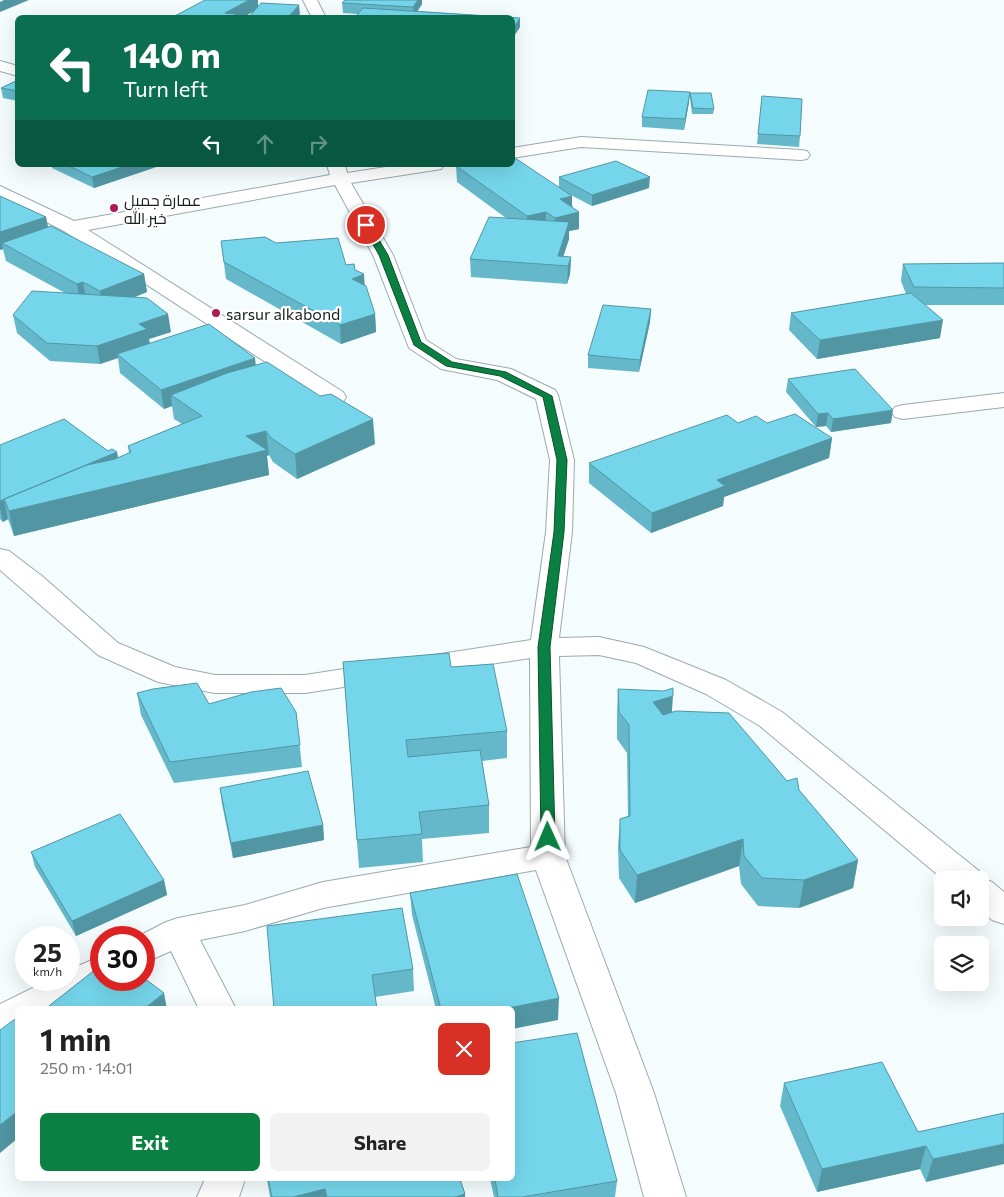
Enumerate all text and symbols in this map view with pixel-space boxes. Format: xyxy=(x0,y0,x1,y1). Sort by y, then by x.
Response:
text: 140 m xyxy=(123,32,221,75)
icon: left xyxy=(40,35,105,100)
text: Turn left xyxy=(123,75,208,102)
icon: left xyxy=(198,130,226,158)
icon: ahead xyxy=(251,130,279,158)
icon: right xyxy=(304,130,332,158)
place label: عمارة جميل خير الله xyxy=(124,190,201,228)
marker: عمارة جميل خير الله xyxy=(108,202,120,214)
pin xyxy=(345,204,387,246)
icon: arrive xyxy=(352,211,380,239)
place label: sarsur alkabond xyxy=(226,304,340,323)
marker: sarsur alkabond xyxy=(210,307,222,319)
position arrow xyxy=(521,810,573,862)
map controls xyxy=(934,871,989,991)
button: sound xyxy=(934,871,989,926)
speed limit sign: 30 xyxy=(90,926,155,991)
button: layers xyxy=(934,936,989,991)
text: 25 xyxy=(33,937,62,967)
text: km/h xyxy=(33,964,62,978)
text: 1 min xyxy=(40,1020,111,1057)
button: close xyxy=(438,1023,490,1075)
text: 250 m · 14:01 xyxy=(40,1058,133,1077)
button: Exit xyxy=(40,1113,260,1171)
button: Share xyxy=(270,1113,490,1171)

